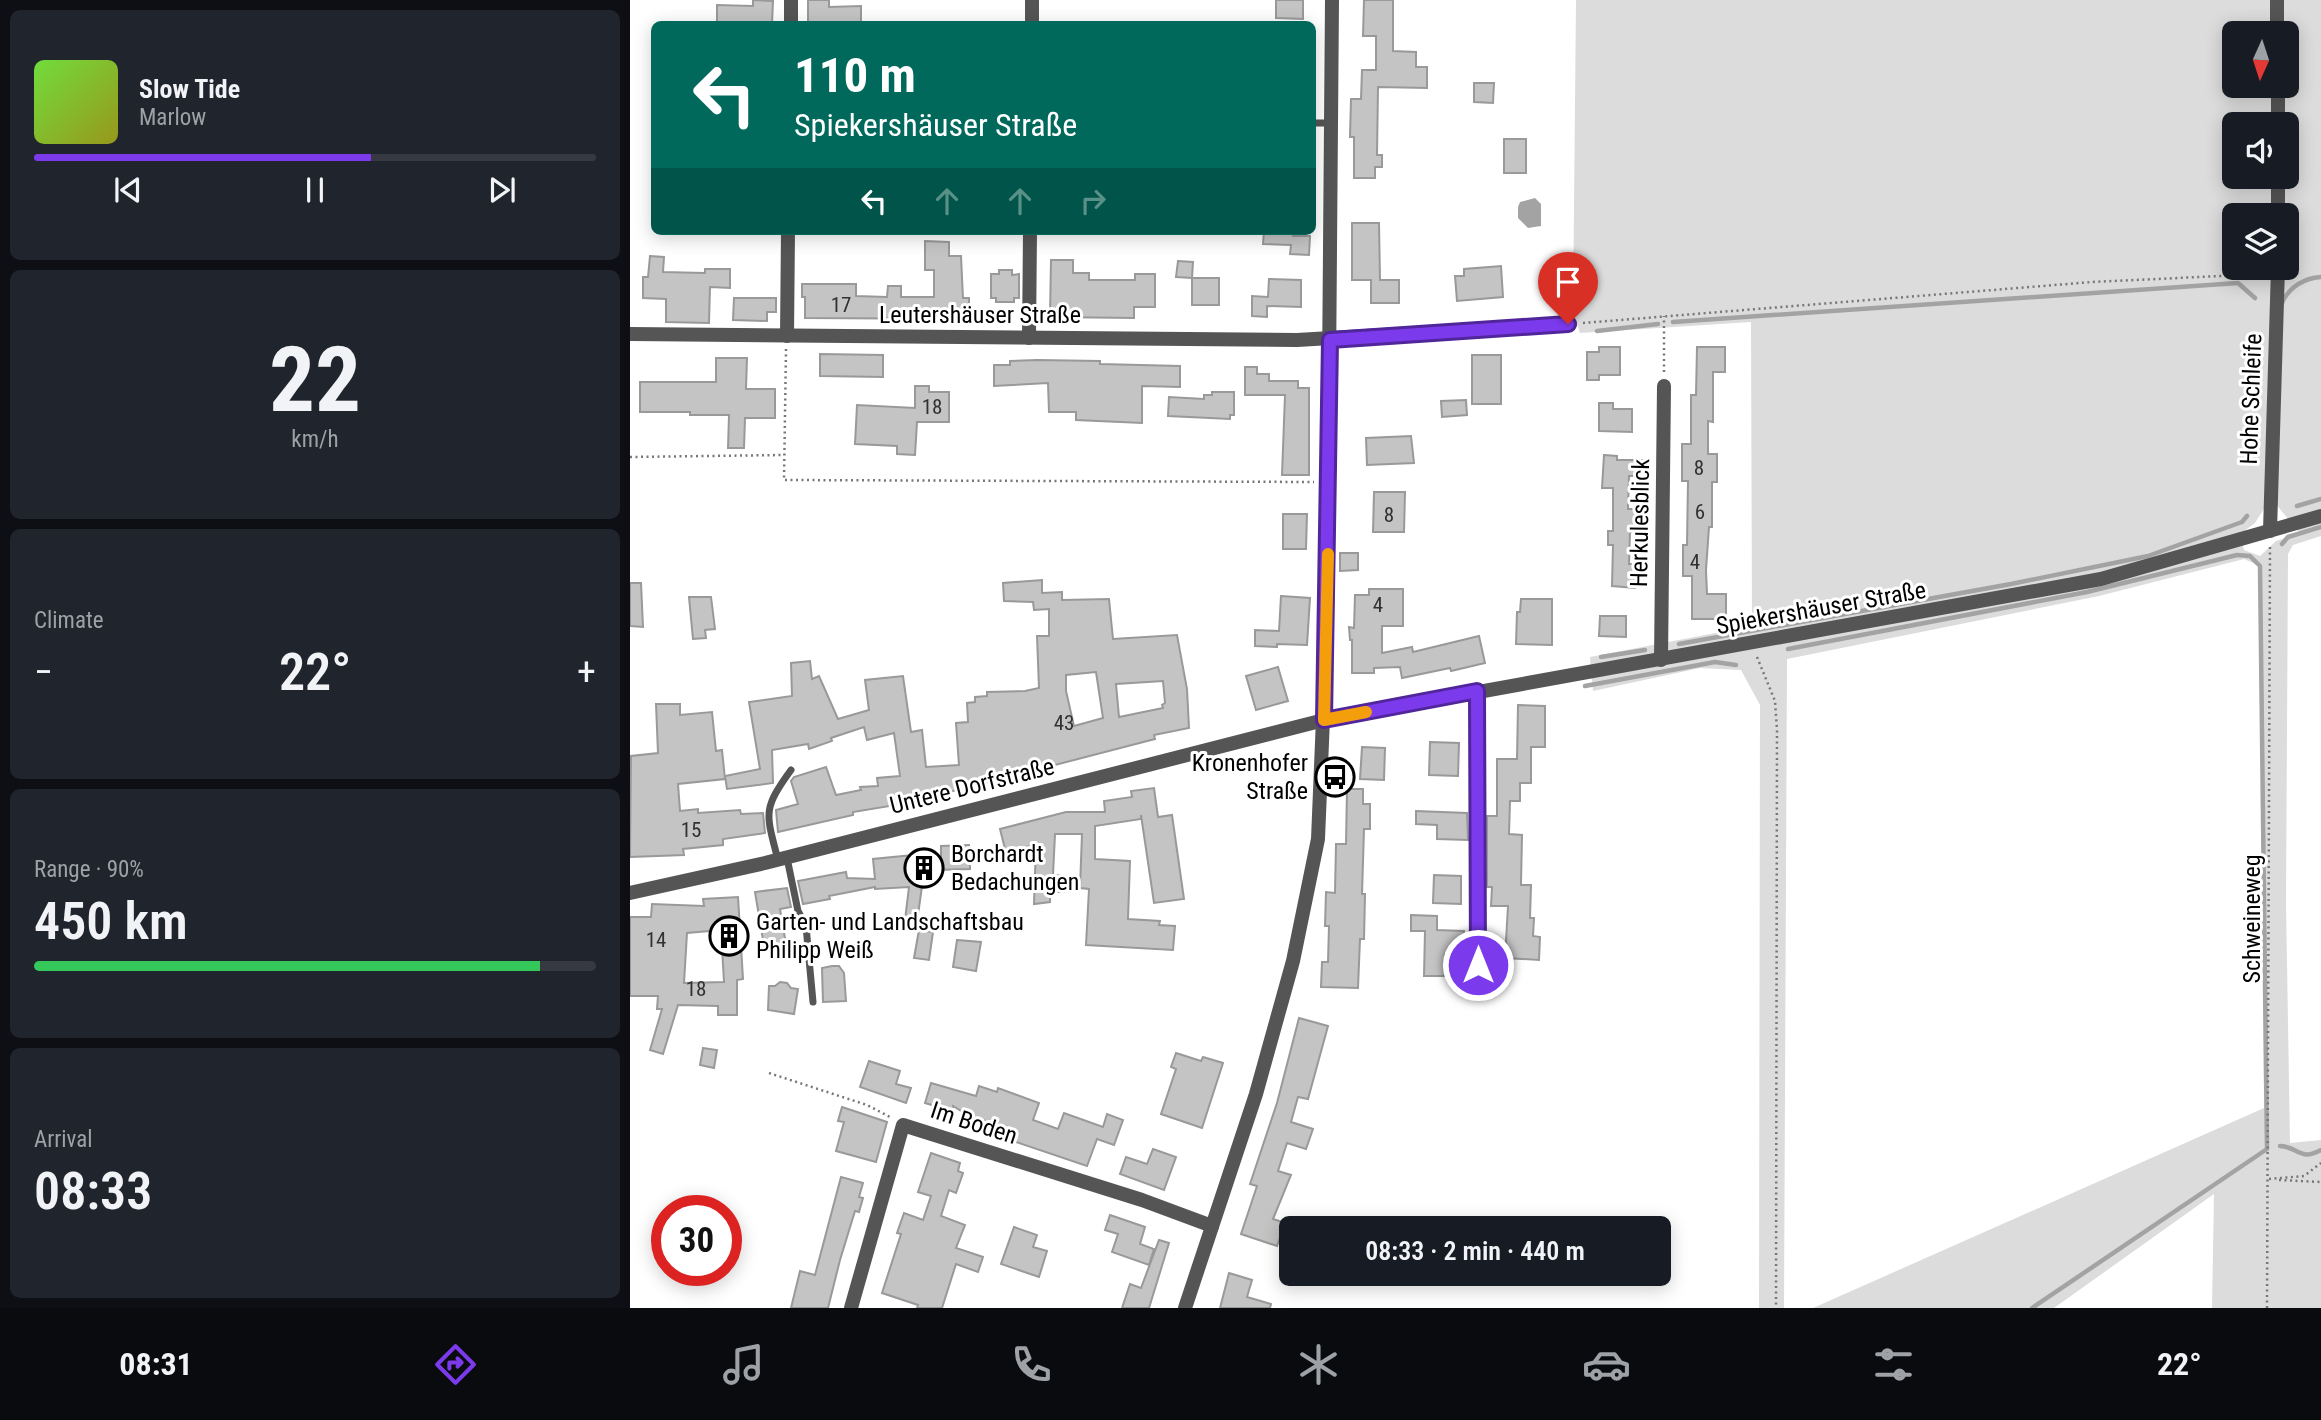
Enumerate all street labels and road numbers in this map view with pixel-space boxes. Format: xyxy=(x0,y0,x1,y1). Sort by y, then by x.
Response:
street label: Leutershäuser Straße xyxy=(879,301,1081,329)
street label: Hohe Schleife xyxy=(2235,333,2267,465)
street label: Herkulesblick xyxy=(1625,458,1655,587)
street label: Spiekershäuser Straße xyxy=(1714,576,1928,640)
street label: Untere Dorfstraße xyxy=(887,752,1057,820)
street label: Schweineweg xyxy=(2238,854,2266,984)
street label: Im Boden xyxy=(927,1096,1021,1150)

